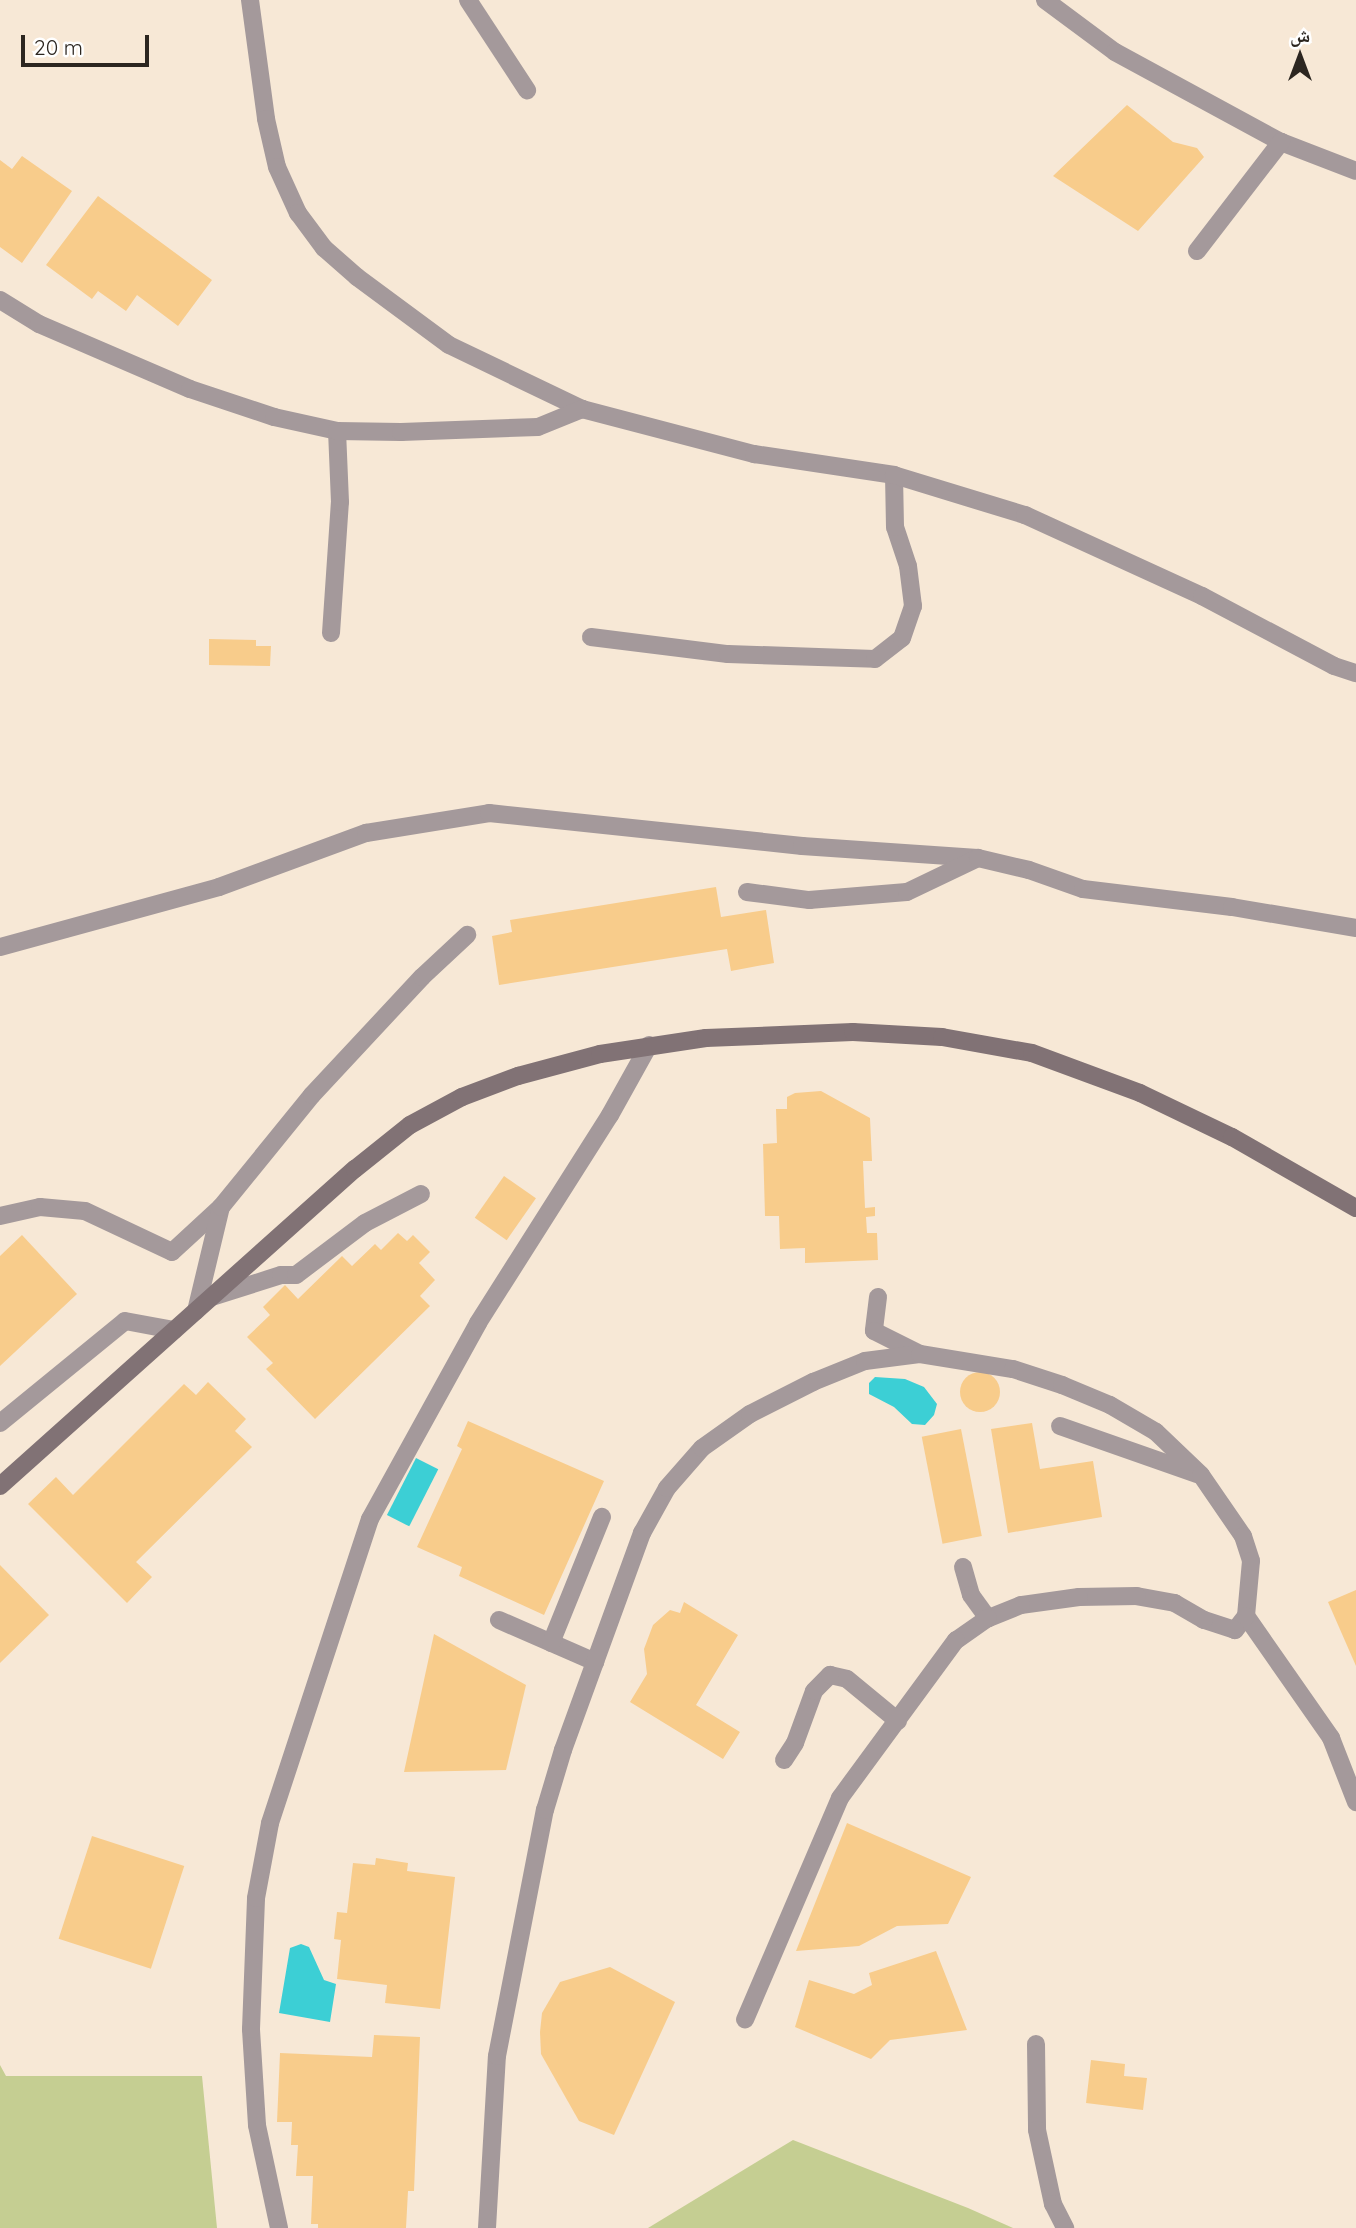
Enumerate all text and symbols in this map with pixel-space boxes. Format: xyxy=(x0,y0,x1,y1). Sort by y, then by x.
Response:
scale bar xyxy=(24,21,152,65)
north arrow xyxy=(1265,21,1335,91)
text: ش xyxy=(1290,23,1310,47)
text: 20 m xyxy=(34,34,83,60)

